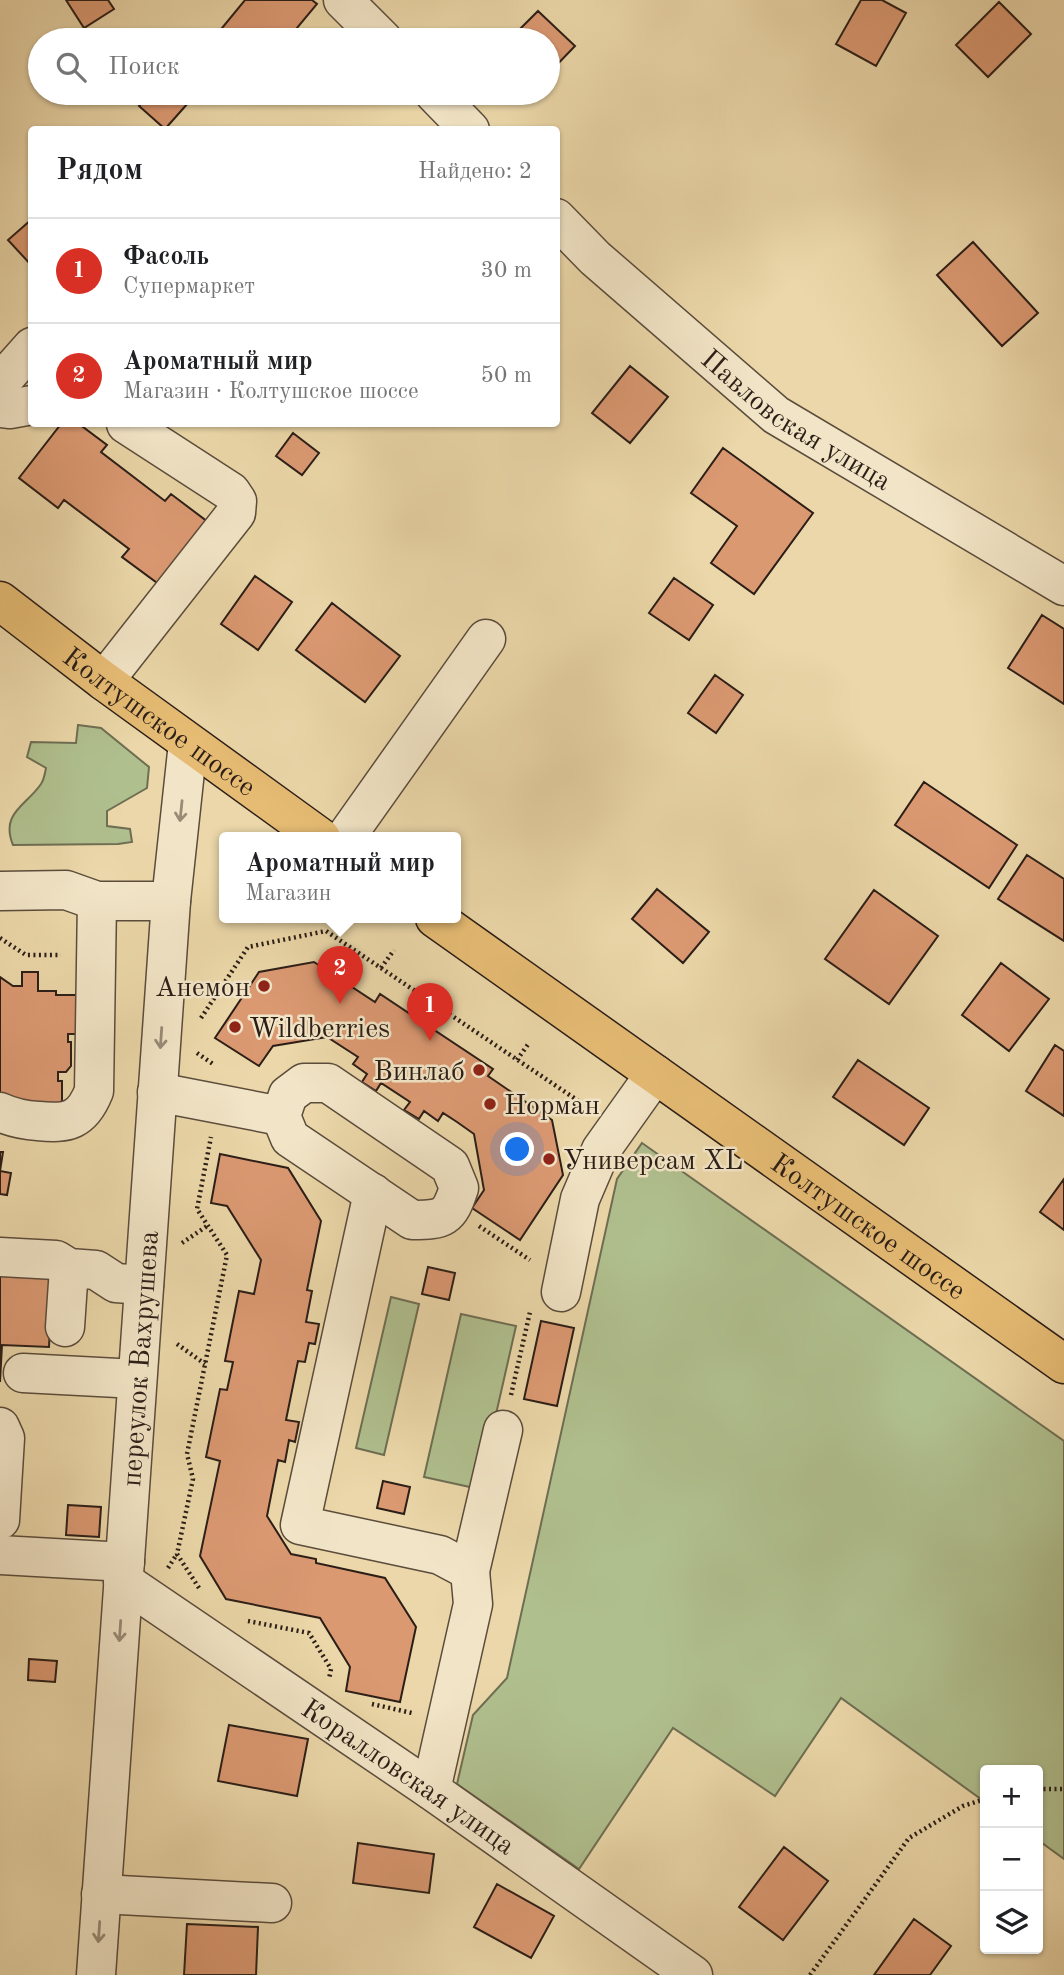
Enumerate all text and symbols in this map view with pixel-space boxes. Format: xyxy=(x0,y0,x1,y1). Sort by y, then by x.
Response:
search box xyxy=(28,28,560,105)
icon: search xyxy=(52,48,90,86)
text: Поиск xyxy=(108,54,180,80)
text: Рядом xyxy=(56,156,143,186)
text: Найдено: 2 xyxy=(418,160,532,183)
text: Фасоль xyxy=(123,244,209,270)
text: 1 xyxy=(72,259,86,282)
text: 30 m xyxy=(481,259,532,282)
text: Супермаркет xyxy=(123,275,255,298)
street label: Павловская улица xyxy=(695,346,895,497)
text: Ароматный мир xyxy=(123,349,313,375)
text: 2 xyxy=(72,364,86,387)
text: 50 m xyxy=(481,364,532,387)
text: Магазин · Колтушское шоссе xyxy=(123,380,418,403)
street label: Колтушское шоссе xyxy=(57,644,260,803)
one-way arrow xyxy=(174,799,187,822)
popup xyxy=(219,832,461,923)
text: Ароматный мир xyxy=(245,851,435,877)
text: Магазин xyxy=(245,882,331,905)
pin: 2 xyxy=(317,946,363,1004)
place label: Анемон xyxy=(155,975,250,1003)
marker: Анемон xyxy=(256,978,272,994)
pin: 1 xyxy=(407,983,453,1041)
place label: Wildberries xyxy=(249,1016,390,1044)
marker: Wildberries xyxy=(227,1019,243,1035)
one-way arrow xyxy=(154,1026,167,1049)
place label: Винлаб xyxy=(373,1059,465,1087)
marker: Винлаб xyxy=(471,1062,487,1078)
place label: Норман xyxy=(504,1093,600,1121)
marker: Норман xyxy=(482,1096,498,1112)
your location xyxy=(500,1132,534,1166)
place label: Универсам XL xyxy=(563,1148,743,1176)
street label: Колтушское шоссе xyxy=(765,1150,970,1306)
marker: Универсам XL xyxy=(541,1151,557,1167)
street label: переулок Вахрушева xyxy=(119,1229,165,1488)
one-way arrow xyxy=(113,1620,126,1642)
street label: Коралловская улица xyxy=(295,1695,519,1862)
map controls xyxy=(980,1765,1043,1954)
button: + xyxy=(980,1765,1043,1828)
button: − xyxy=(980,1828,1043,1891)
button: layers xyxy=(980,1891,1043,1954)
one-way arrow xyxy=(92,1920,105,1942)

